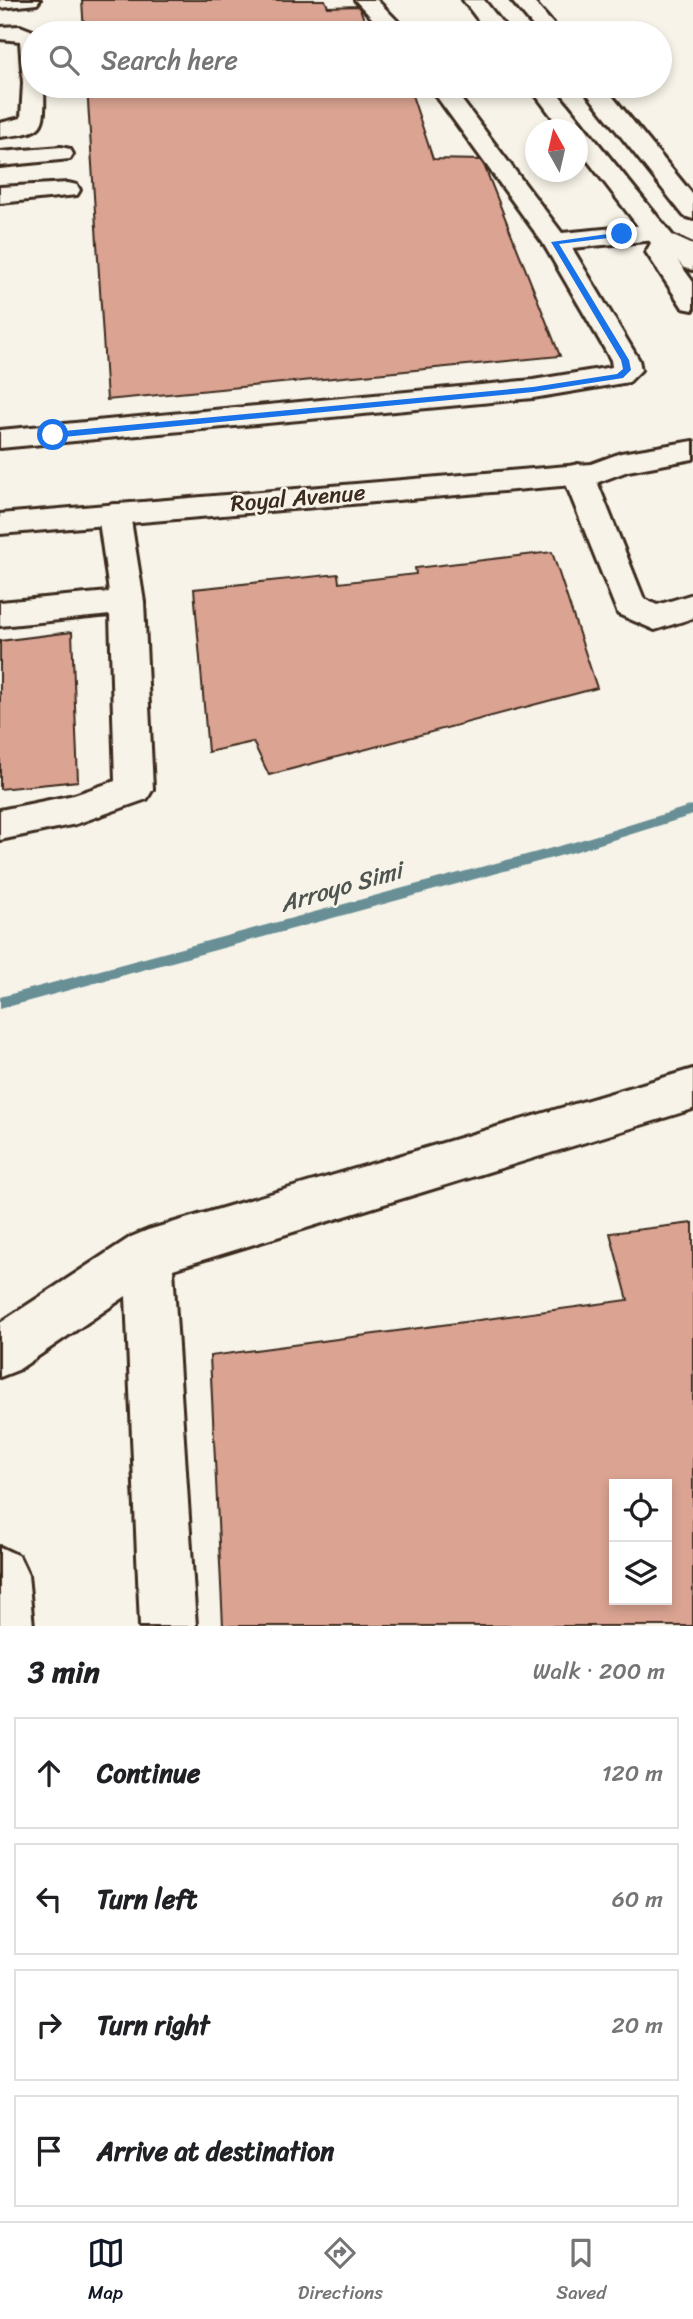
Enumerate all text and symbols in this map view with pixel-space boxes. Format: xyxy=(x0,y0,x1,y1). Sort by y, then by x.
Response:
search box xyxy=(21,21,672,98)
text: Search here xyxy=(101,37,238,83)
icon: search xyxy=(45,41,83,79)
north arrow xyxy=(525,119,588,182)
route end xyxy=(606,218,637,249)
route start xyxy=(37,419,68,450)
street label: Royal Avenue xyxy=(229,472,367,524)
water label: Arroyo Simi xyxy=(274,848,411,925)
map controls xyxy=(609,1479,672,1605)
button: locate xyxy=(609,1479,672,1542)
button: layers xyxy=(609,1542,672,1605)
text: 3 min xyxy=(28,1645,100,1699)
text: Walk · 200 m xyxy=(533,1651,665,1692)
text: Continue xyxy=(97,1750,200,1796)
text: 120 m xyxy=(602,1753,663,1794)
icon: ahead xyxy=(30,1754,68,1792)
text: Turn left xyxy=(97,1876,197,1922)
text: 60 m xyxy=(612,1879,663,1920)
icon: left xyxy=(30,1880,68,1918)
text: Turn right xyxy=(97,2002,210,2048)
text: 20 m xyxy=(612,2005,663,2046)
icon: right xyxy=(30,2006,68,2044)
text: Arrive at destination xyxy=(97,2128,334,2174)
icon: arrive xyxy=(30,2132,68,2170)
tab: Map xyxy=(87,2234,125,2309)
tab: Directions xyxy=(298,2234,383,2309)
tab: Saved xyxy=(556,2234,606,2309)

